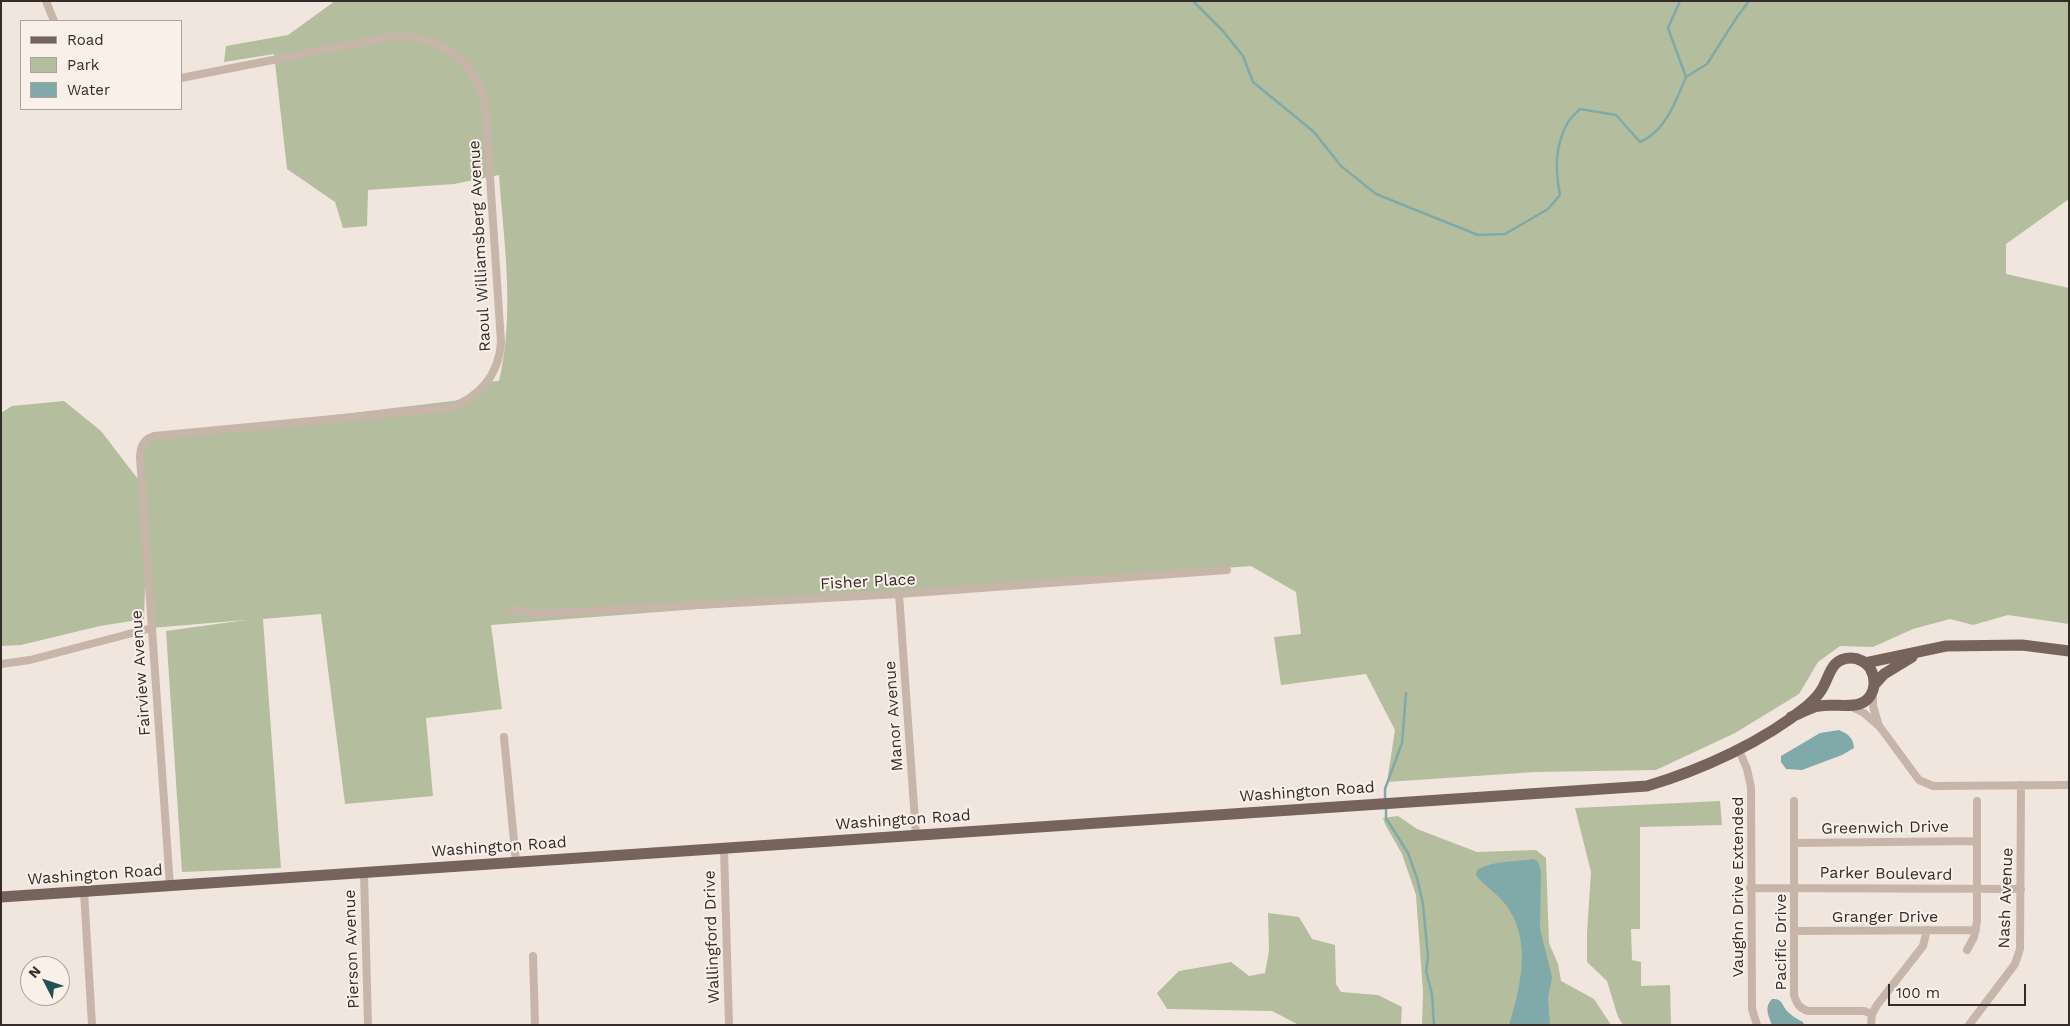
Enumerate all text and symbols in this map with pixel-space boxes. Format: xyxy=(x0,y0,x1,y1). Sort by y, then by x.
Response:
legend xyxy=(20,20,182,110)
text: Road xyxy=(67,31,104,49)
text: Park xyxy=(67,56,99,74)
text: Water xyxy=(67,81,110,99)
street label: Raoul Williamsberg Avenue xyxy=(465,140,495,352)
street label: Fisher Place xyxy=(820,570,916,594)
street label: Fairview Avenue xyxy=(127,610,155,736)
street label: Manor Avenue xyxy=(881,660,907,772)
street label: Washington Road xyxy=(1239,778,1375,806)
street label: Vaughn Drive Extended xyxy=(1728,796,1748,978)
street label: Washington Road xyxy=(835,806,971,834)
street label: Greenwich Drive xyxy=(1821,817,1949,839)
street label: Washington Road xyxy=(431,833,567,861)
street label: Nash Avenue xyxy=(1995,847,2017,949)
street label: Washington Road xyxy=(27,861,163,889)
street label: Parker Boulevard xyxy=(1820,863,1952,885)
street label: Wallingford Drive xyxy=(700,870,724,1004)
street label: Pierson Avenue xyxy=(340,889,364,1009)
street label: Pacific Drive xyxy=(1771,894,1791,990)
street label: Granger Drive xyxy=(1832,907,1938,927)
north arrow xyxy=(20,956,70,1006)
text: N xyxy=(25,963,44,981)
scale bar xyxy=(1890,974,2028,1006)
text: 100 m xyxy=(1896,984,1940,1002)

